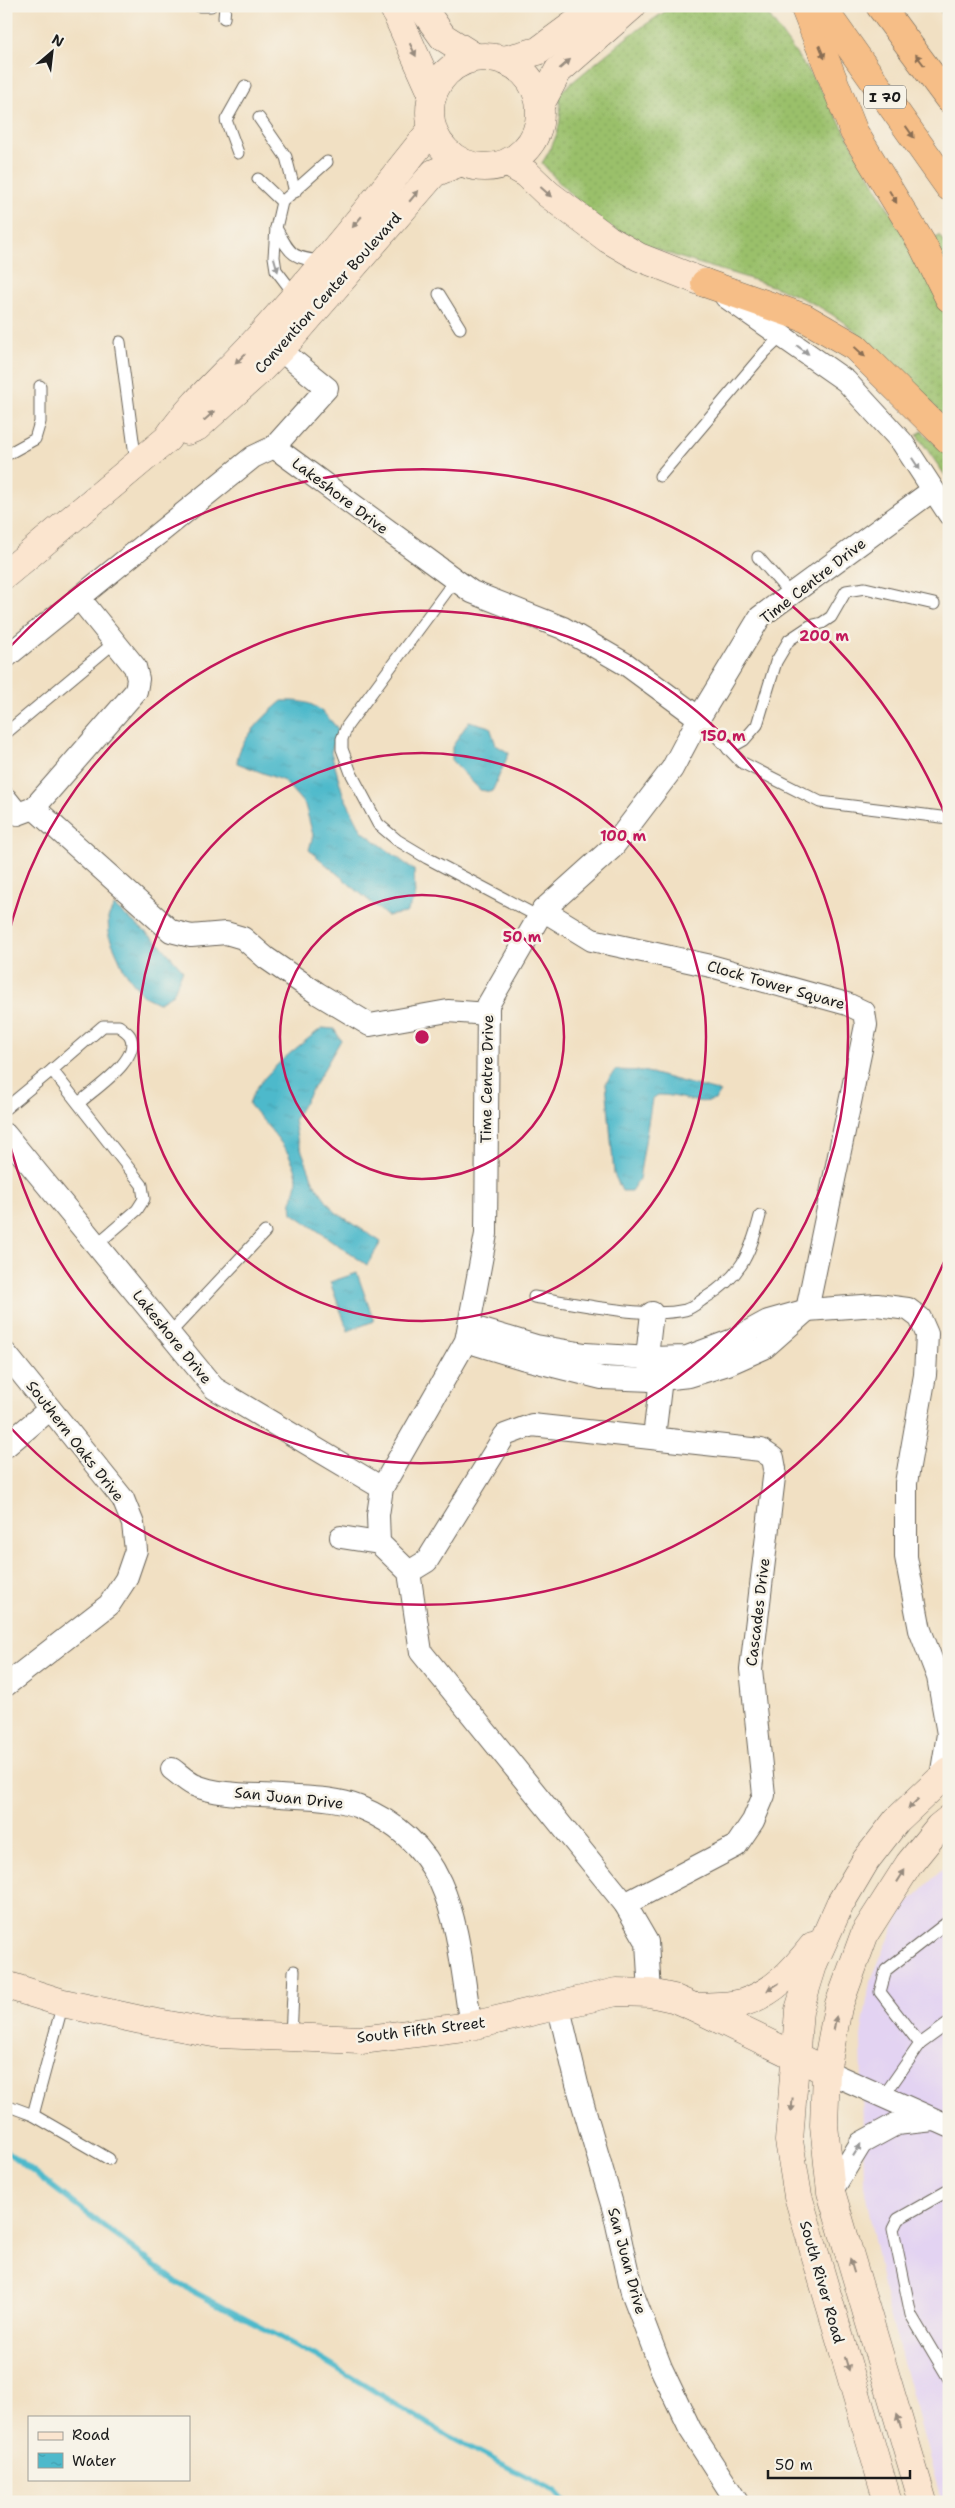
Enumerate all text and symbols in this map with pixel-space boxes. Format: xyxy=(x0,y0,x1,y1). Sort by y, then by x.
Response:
north arrow xyxy=(28,28,78,78)
text: N xyxy=(49,30,67,51)
one-way arrow xyxy=(409,42,417,57)
one-way arrow xyxy=(819,44,826,59)
one-way arrow xyxy=(915,53,925,67)
one-way arrow xyxy=(559,58,571,70)
road number: I 70 xyxy=(864,85,906,108)
one-way arrow xyxy=(905,125,915,139)
one-way arrow xyxy=(540,186,552,198)
one-way arrow xyxy=(409,189,420,202)
one-way arrow xyxy=(889,190,898,203)
street label: Convention Center Boulevard xyxy=(250,208,406,378)
one-way arrow xyxy=(351,215,363,227)
one-way arrow xyxy=(272,257,280,273)
one-way arrow xyxy=(796,344,809,354)
one-way arrow xyxy=(853,346,865,358)
one-way arrow xyxy=(234,352,246,364)
one-way arrow xyxy=(203,410,215,422)
street label: Lakeshore Drive xyxy=(288,453,392,539)
one-way arrow xyxy=(912,457,921,470)
street label: Time Centre Drive xyxy=(756,533,870,629)
text: 200 m xyxy=(799,626,849,646)
text: 150 m xyxy=(700,726,746,746)
text: 100 m xyxy=(600,826,646,846)
text: 50 m xyxy=(503,927,542,947)
street label: Clock Tower Square xyxy=(705,956,847,1014)
street label: Time Centre Drive xyxy=(476,1014,498,1144)
centre of rings xyxy=(413,1028,431,1046)
street label: Lakeshore Drive xyxy=(128,1286,216,1388)
street label: Southern Oaks Drive xyxy=(22,1376,128,1506)
street label: Cascades Drive xyxy=(741,1557,775,1667)
street label: San Juan Drive xyxy=(233,1782,345,1814)
one-way arrow xyxy=(907,1798,919,1810)
one-way arrow xyxy=(896,1869,906,1883)
one-way arrow xyxy=(767,1983,780,1992)
street label: South Fifth Street xyxy=(356,2012,486,2048)
one-way arrow xyxy=(832,2015,840,2031)
one-way arrow xyxy=(788,2097,796,2113)
one-way arrow xyxy=(852,2143,861,2157)
street label: San Juan Drive xyxy=(603,2205,651,2317)
street label: South River Road xyxy=(795,2218,849,2346)
one-way arrow xyxy=(847,2258,855,2273)
one-way arrow xyxy=(843,2357,851,2372)
one-way arrow xyxy=(894,2414,902,2429)
legend xyxy=(28,2416,190,2480)
text: Road xyxy=(72,2425,110,2445)
scale bar xyxy=(768,2448,910,2480)
text: Water xyxy=(72,2451,116,2471)
text: 50 m xyxy=(775,2455,813,2475)

